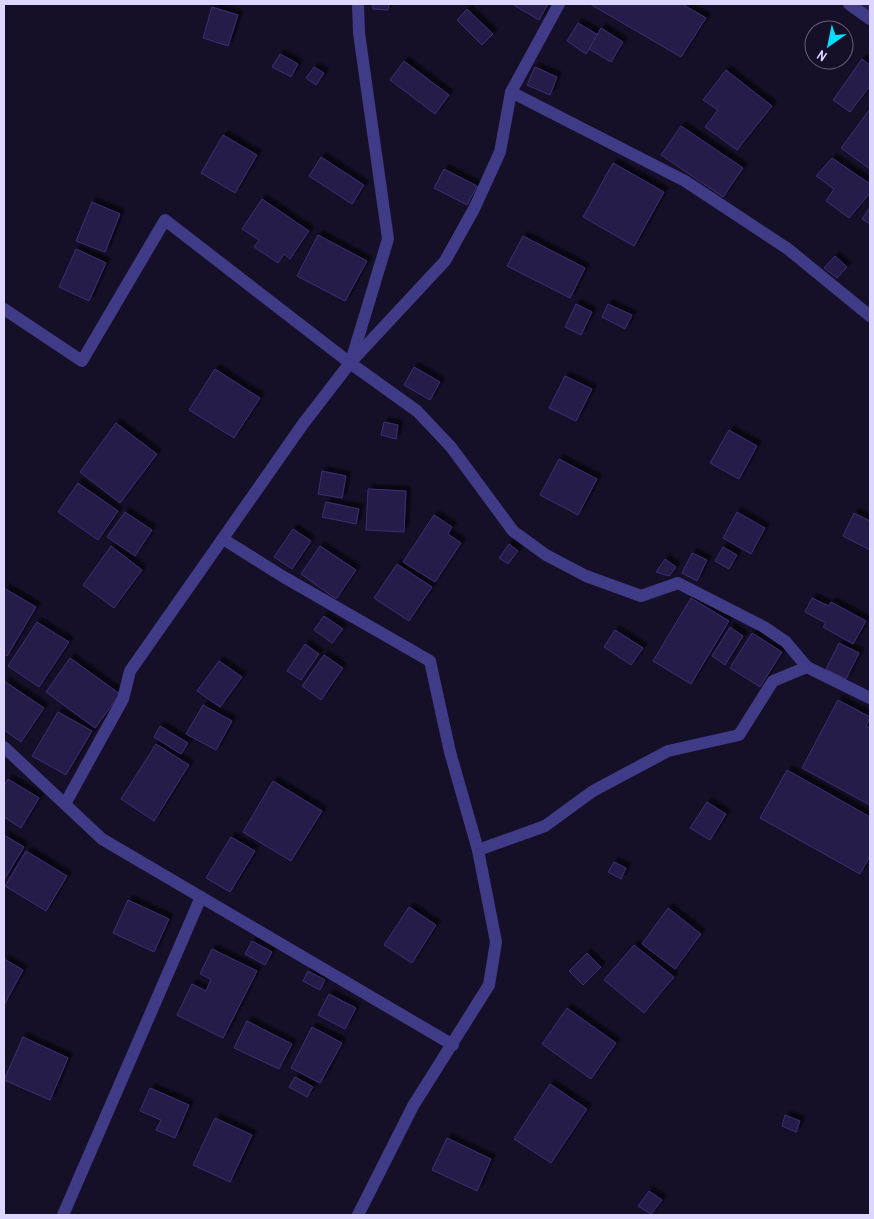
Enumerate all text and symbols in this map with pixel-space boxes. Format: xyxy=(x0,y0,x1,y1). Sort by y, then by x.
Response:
north arrow xyxy=(804,20,854,70)
text: N xyxy=(814,46,830,66)

